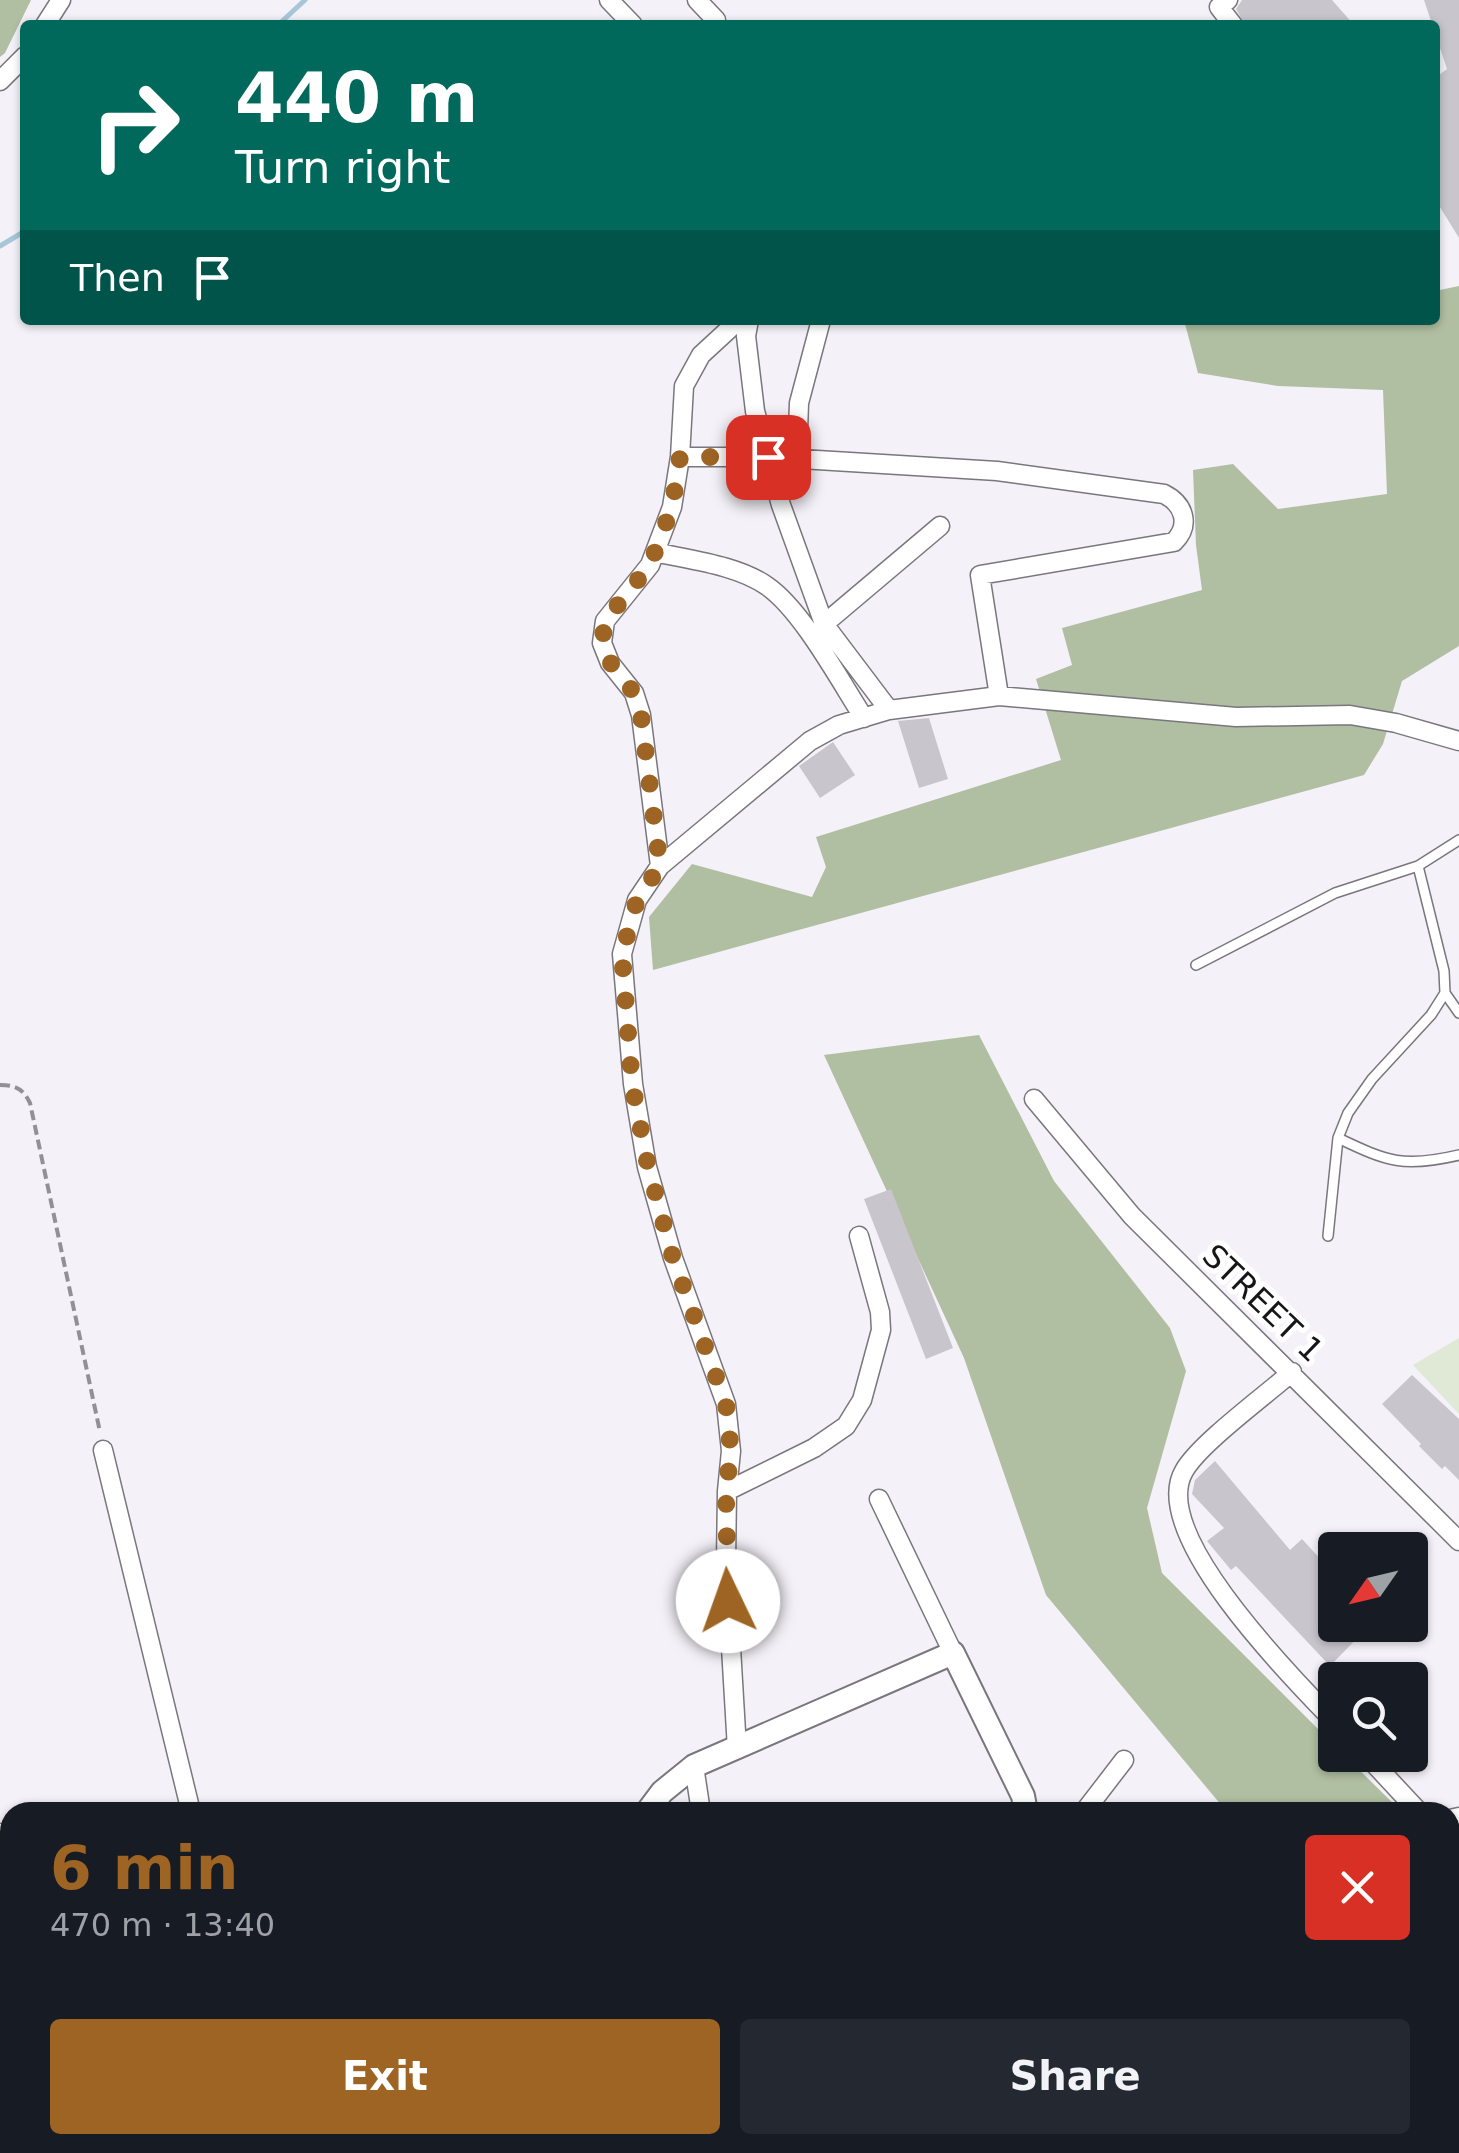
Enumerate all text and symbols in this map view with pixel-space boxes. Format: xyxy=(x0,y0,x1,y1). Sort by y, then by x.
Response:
text: 440 m xyxy=(235,57,478,139)
icon: right xyxy=(70,60,200,190)
text: Turn right xyxy=(235,141,450,194)
icon: arrive xyxy=(185,250,240,305)
text: Then xyxy=(70,256,165,300)
pin xyxy=(726,415,811,500)
icon: arrive xyxy=(741,430,796,485)
street label: STREET 1 xyxy=(1195,1236,1331,1370)
north arrow xyxy=(1318,1532,1428,1642)
map controls xyxy=(1318,1532,1428,1772)
position arrow xyxy=(676,1549,780,1653)
button: search xyxy=(1318,1662,1428,1772)
text: 6 min xyxy=(50,1833,238,1903)
button: close xyxy=(1305,1835,1410,1940)
text: 470 m · 13:40 xyxy=(50,1906,275,1944)
button: Exit xyxy=(50,2019,720,2134)
button: Share xyxy=(740,2019,1410,2134)

